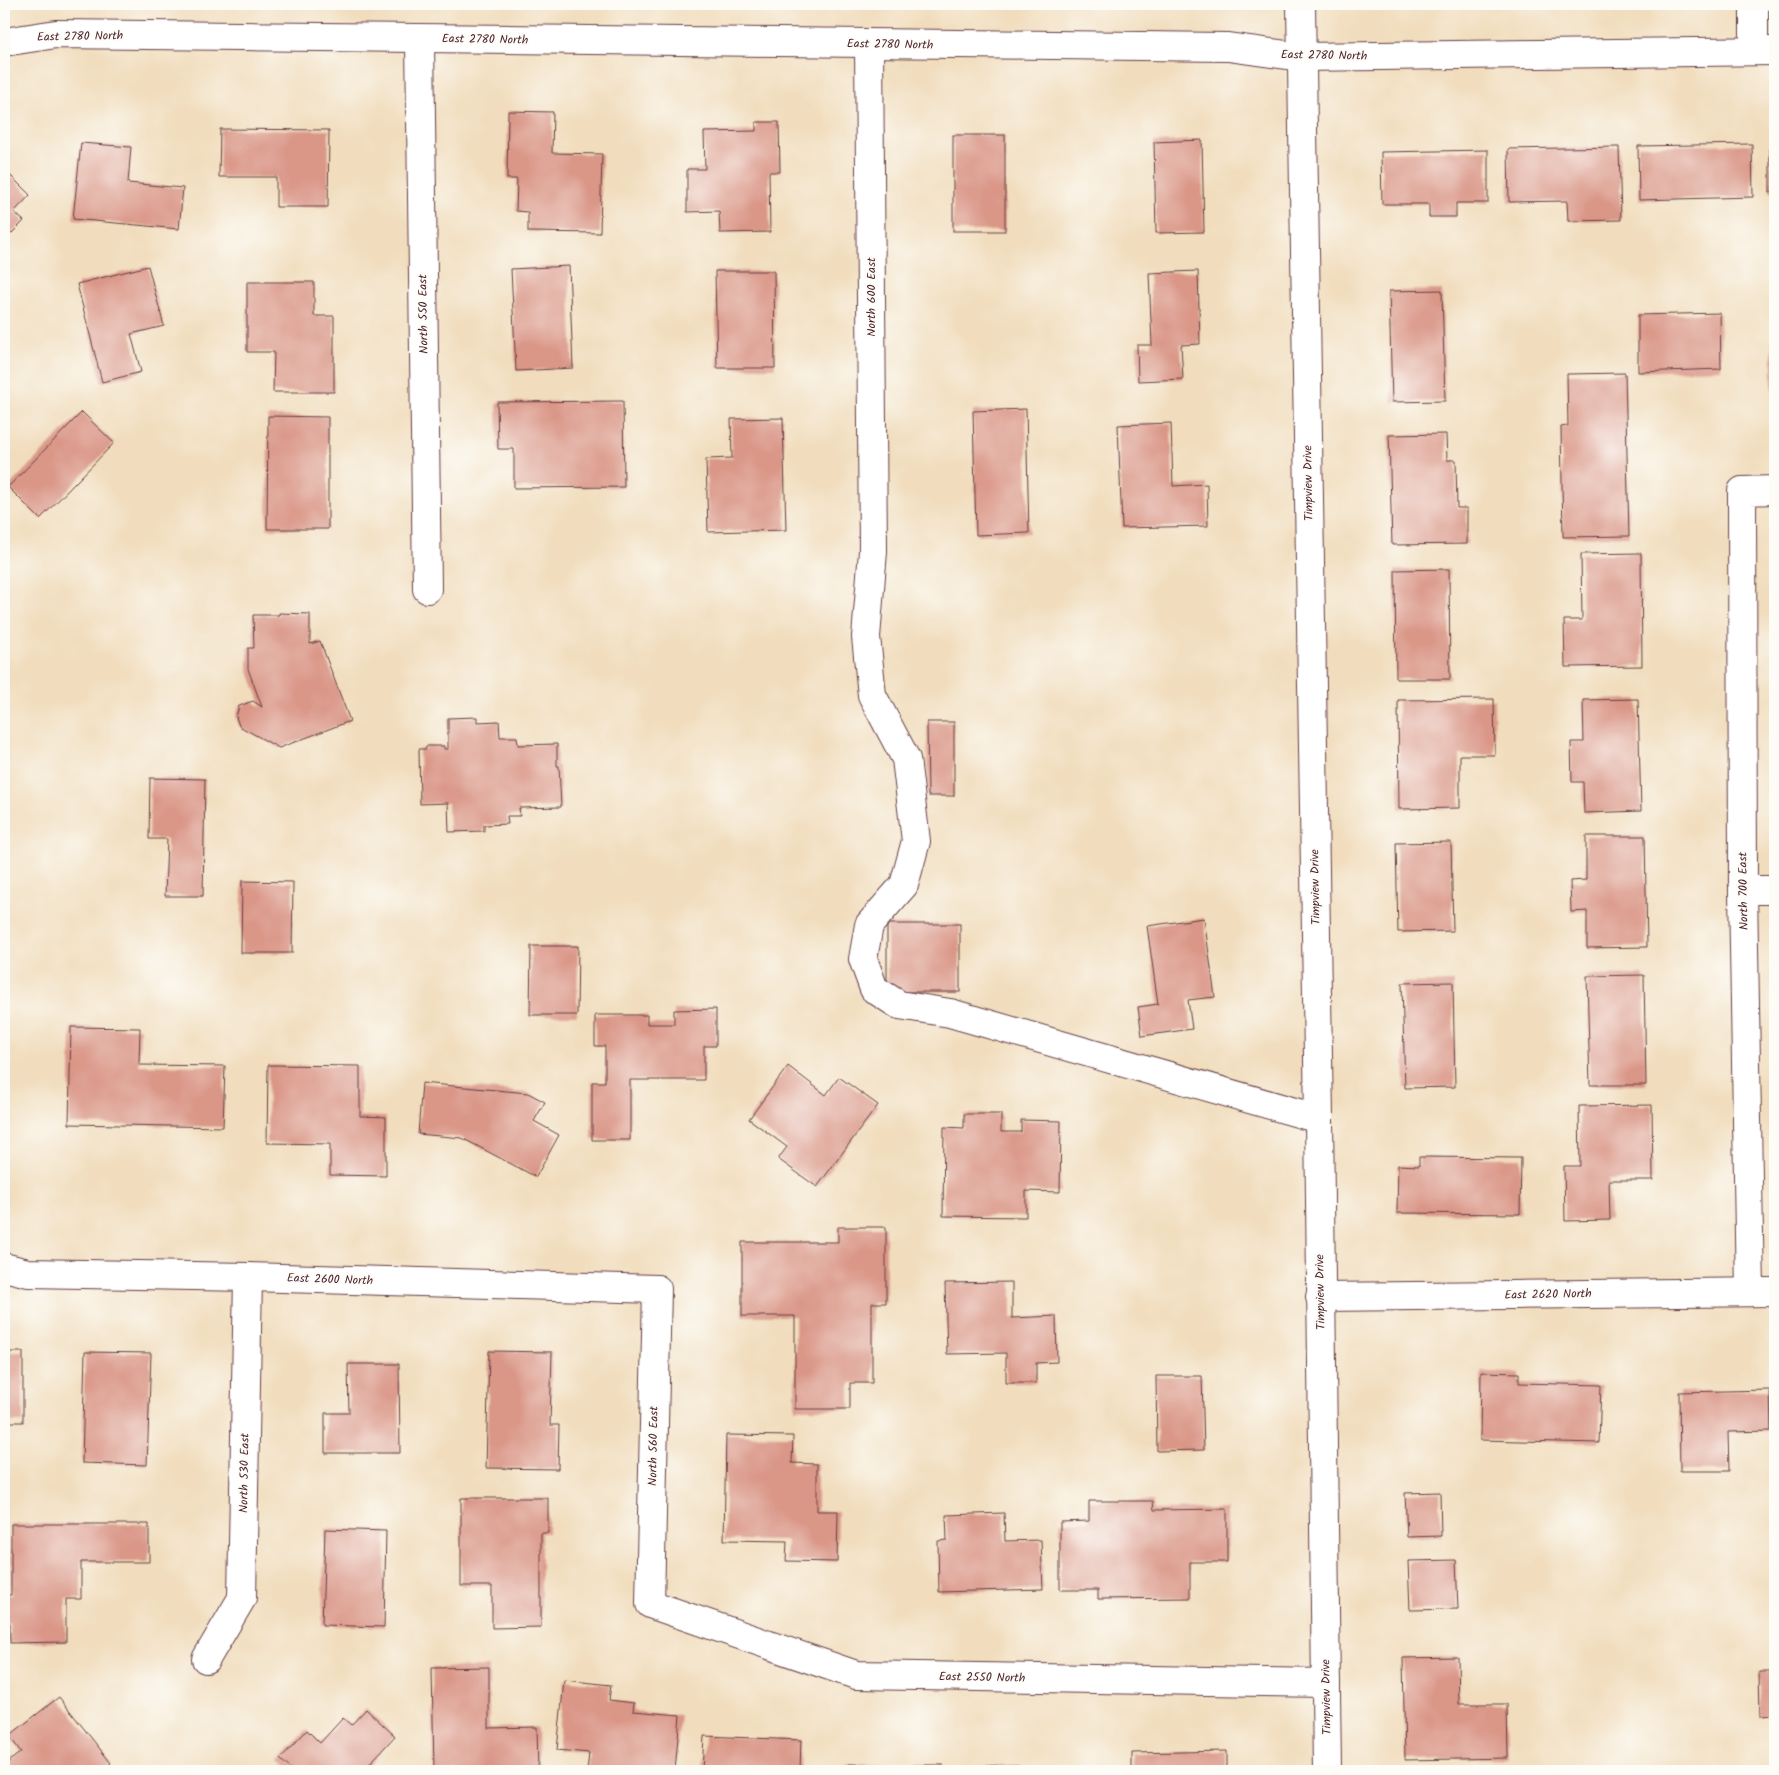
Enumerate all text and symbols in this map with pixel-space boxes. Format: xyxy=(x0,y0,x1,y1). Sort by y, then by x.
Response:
street label: East 2780 North xyxy=(37,26,123,47)
street label: East 2780 North xyxy=(442,29,528,50)
street label: East 2780 North xyxy=(847,34,933,55)
street label: East 2780 North xyxy=(1281,45,1367,66)
street label: North 600 East xyxy=(862,257,881,337)
street label: North 550 East xyxy=(413,274,434,354)
street label: Timpview Drive xyxy=(1298,444,1319,521)
street label: Timpview Drive xyxy=(1305,848,1326,925)
street label: North 700 East xyxy=(1733,851,1754,930)
street label: Timpview Drive xyxy=(1310,1253,1331,1330)
street label: East 2600 North xyxy=(287,1268,373,1290)
street label: East 2620 North xyxy=(1504,1284,1592,1305)
street label: North 560 East xyxy=(643,1406,664,1486)
street label: North 530 East xyxy=(234,1433,255,1513)
street label: Timpview Drive xyxy=(1316,1658,1337,1735)
street label: East 2550 North xyxy=(939,1667,1025,1688)

